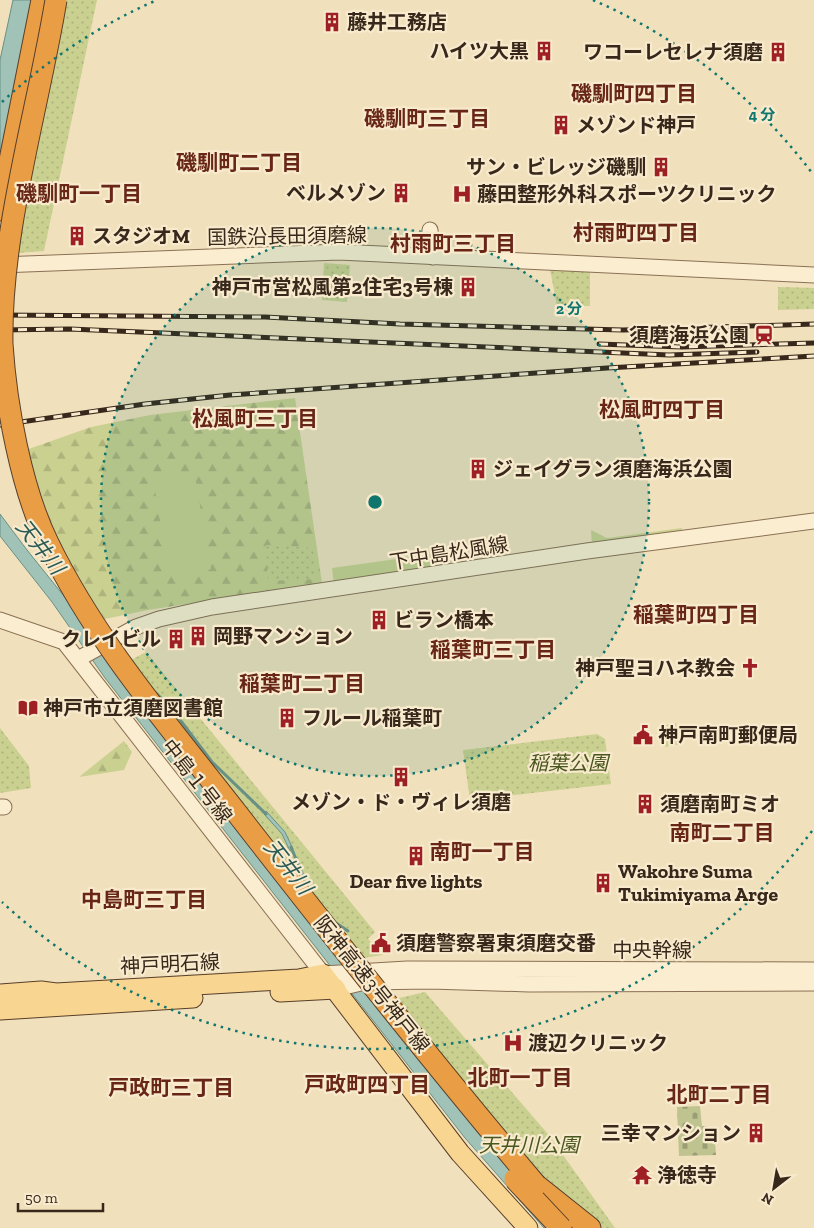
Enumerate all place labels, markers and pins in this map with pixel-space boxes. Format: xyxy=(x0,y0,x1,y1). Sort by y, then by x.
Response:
place label: 藤井工務店 xyxy=(347,10,447,34)
building icon: 藤井工務店 xyxy=(321,11,343,33)
place label: ハイツ大黒 xyxy=(429,39,529,63)
building icon: ハイツ大黒 xyxy=(533,40,555,62)
place label: ワコーレセレナ須磨 xyxy=(583,40,763,64)
building icon: ワコーレセレナ須磨 xyxy=(767,41,789,63)
place label: メゾンド神戸 xyxy=(576,113,696,137)
building icon: メゾンド神戸 xyxy=(550,114,572,136)
place label: サン・ビレッジ磯馴 xyxy=(466,155,646,179)
building icon: サン・ビレッジ磯馴 xyxy=(650,156,672,178)
place label: ベルメゾン xyxy=(286,181,386,205)
building icon: ベルメゾン xyxy=(390,182,412,204)
place label: 藤田整形外科スポーツクリニック xyxy=(477,182,777,206)
hospital icon: 藤田整形外科スポーツクリニック xyxy=(451,183,473,205)
place label: スタジオM xyxy=(92,224,190,248)
building icon: スタジオM xyxy=(66,225,88,247)
place label: 神戸市営松風第2住宅3号棟 xyxy=(212,275,453,299)
building icon: 神戸市営松風第2住宅3号棟 xyxy=(457,276,479,298)
place label: 須磨海浜公園 xyxy=(629,323,749,347)
station icon: 須磨海浜公園 xyxy=(753,324,775,346)
place label: ジェイグラン須磨海浜公園 xyxy=(493,457,733,481)
building icon: ジェイグラン須磨海浜公園 xyxy=(467,458,489,480)
centre of rings xyxy=(366,493,384,511)
place label: ビラン橋本 xyxy=(394,608,494,632)
building icon: ビラン橋本 xyxy=(368,609,390,631)
place label: 岡野マンション xyxy=(213,624,353,648)
building icon: 岡野マンション xyxy=(187,625,209,647)
place label: クレイビル xyxy=(61,627,161,651)
building icon: クレイビル xyxy=(165,628,187,650)
place label: 神戸聖ヨハネ教会 xyxy=(575,656,735,680)
church icon: 神戸聖ヨハネ教会 xyxy=(739,657,761,679)
place label: 神戸市立須磨図書館 xyxy=(43,696,223,720)
library icon: 神戸市立須磨図書館 xyxy=(17,697,39,719)
place label: フルール稲葉町 xyxy=(302,706,442,730)
building icon: フルール稲葉町 xyxy=(276,707,298,729)
place label: 神戸南町郵便局 xyxy=(658,723,798,747)
public building icon: 神戸南町郵便局 xyxy=(632,724,654,746)
building icon: メゾン・ド・ヴィレ須磨 xyxy=(390,766,412,788)
place label: メゾン・ド・ヴィレ須磨 xyxy=(291,790,511,814)
place label: 須磨南町ミオ xyxy=(660,792,780,816)
building icon: 須磨南町ミオ xyxy=(634,793,656,815)
building icon: Dear five lights xyxy=(405,845,427,867)
place label: Wakohre Suma Tukimiyama Arge xyxy=(618,859,778,906)
place label: Dear five lights xyxy=(349,869,483,893)
building icon: Wakohre Suma Tukimiyama Arge xyxy=(592,872,614,894)
place label: 須磨警察署東須磨交番 xyxy=(396,931,596,955)
public building icon: 須磨警察署東須磨交番 xyxy=(370,932,392,954)
place label: 渡辺クリニック xyxy=(528,1031,668,1055)
hospital icon: 渡辺クリニック xyxy=(502,1032,524,1054)
place label: 三幸マンション xyxy=(601,1121,741,1145)
building icon: 三幸マンション xyxy=(745,1122,767,1144)
place label: 浄徳寺 xyxy=(657,1163,717,1187)
temple icon: 浄徳寺 xyxy=(631,1164,653,1186)

